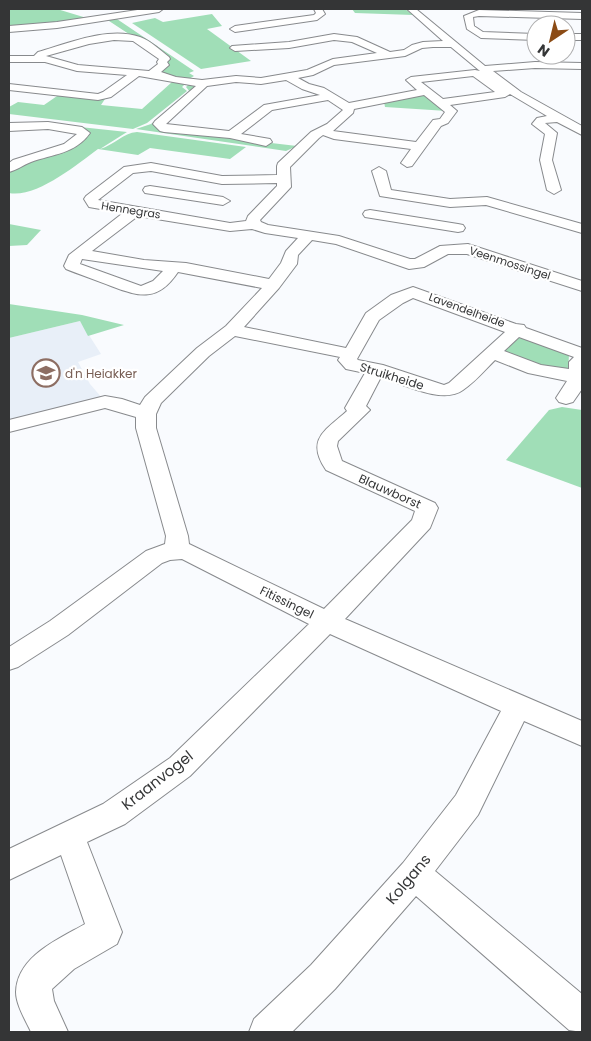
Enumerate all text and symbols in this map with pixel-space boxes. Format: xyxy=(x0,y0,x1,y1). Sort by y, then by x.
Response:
north arrow xyxy=(526,15,576,65)
text: N xyxy=(533,39,554,62)
street label: Hennegras xyxy=(100,197,162,223)
street label: Veenmossingel xyxy=(467,242,553,284)
street label: Lavendelheide xyxy=(427,289,507,331)
school or university icon: d'n Heiakker xyxy=(31,358,61,388)
street label: Struikheide xyxy=(358,358,426,394)
place label: d'n Heiakker xyxy=(65,365,138,382)
street label: Blauwborst xyxy=(356,470,424,512)
street label: Fitissingel xyxy=(257,582,317,622)
street label: Kraanvogel xyxy=(117,745,197,815)
street label: Kolgans xyxy=(381,849,435,909)

